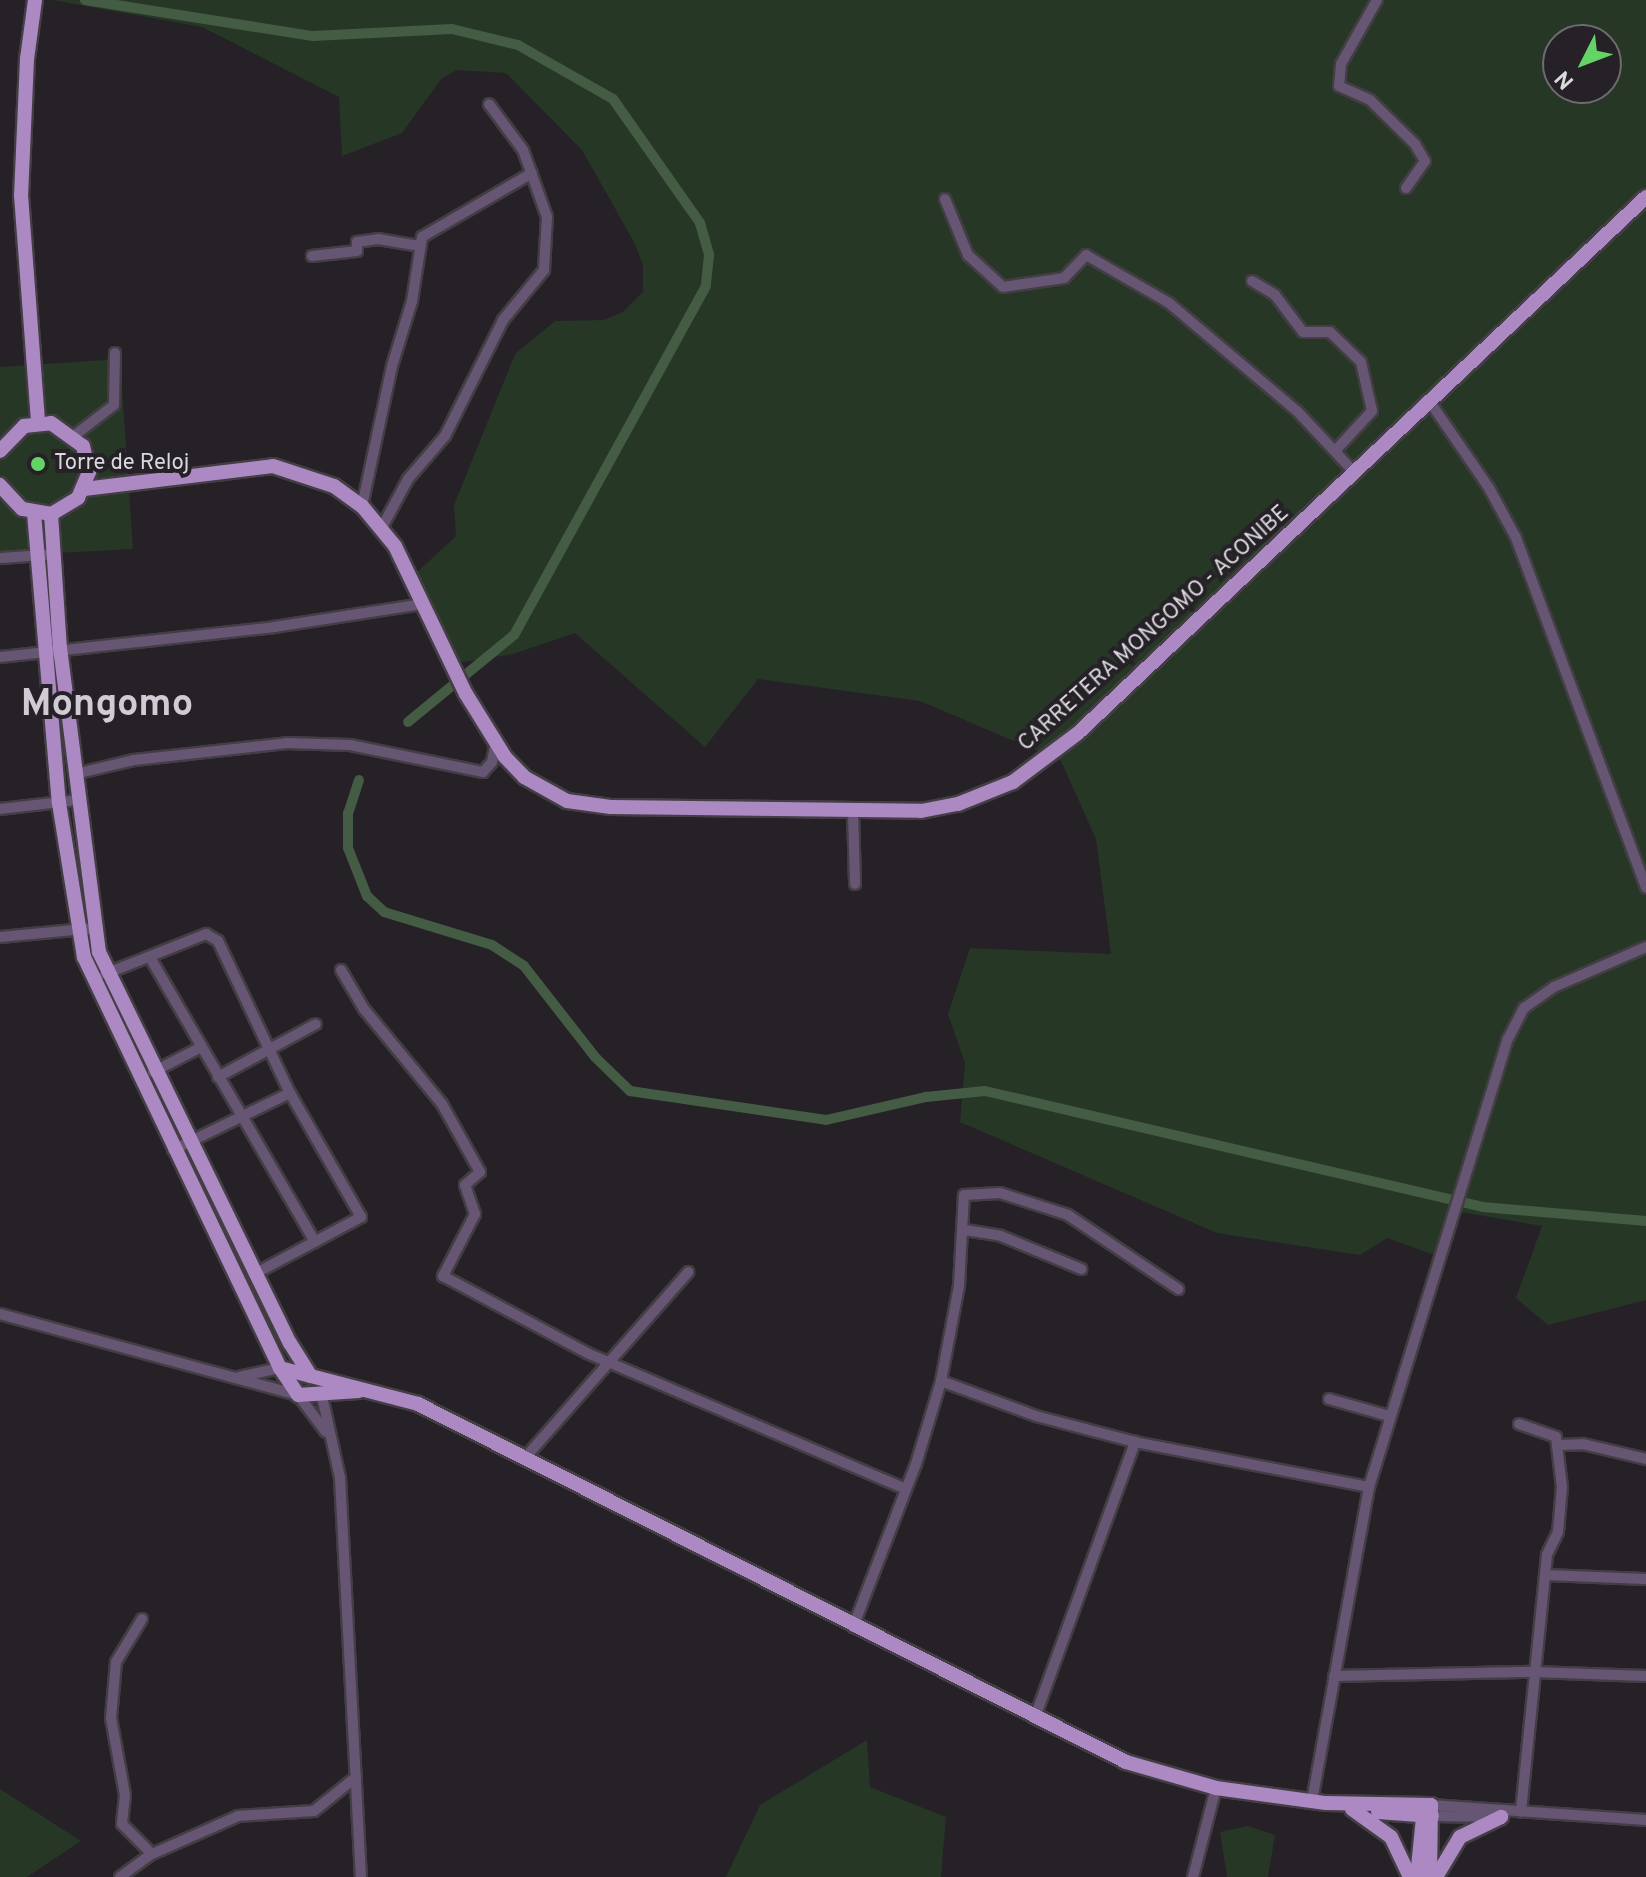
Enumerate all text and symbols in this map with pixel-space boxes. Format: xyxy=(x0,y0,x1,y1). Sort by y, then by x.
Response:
north arrow xyxy=(1542,24,1622,104)
text: N xyxy=(1550,64,1581,94)
place label: Torre de Reloj xyxy=(54,451,189,477)
marker: Torre de Reloj xyxy=(29,455,47,473)
street label: CARRETERA MONGOMO - ACONIBE xyxy=(1013,500,1295,758)
district label: Mongomo xyxy=(21,683,193,729)

